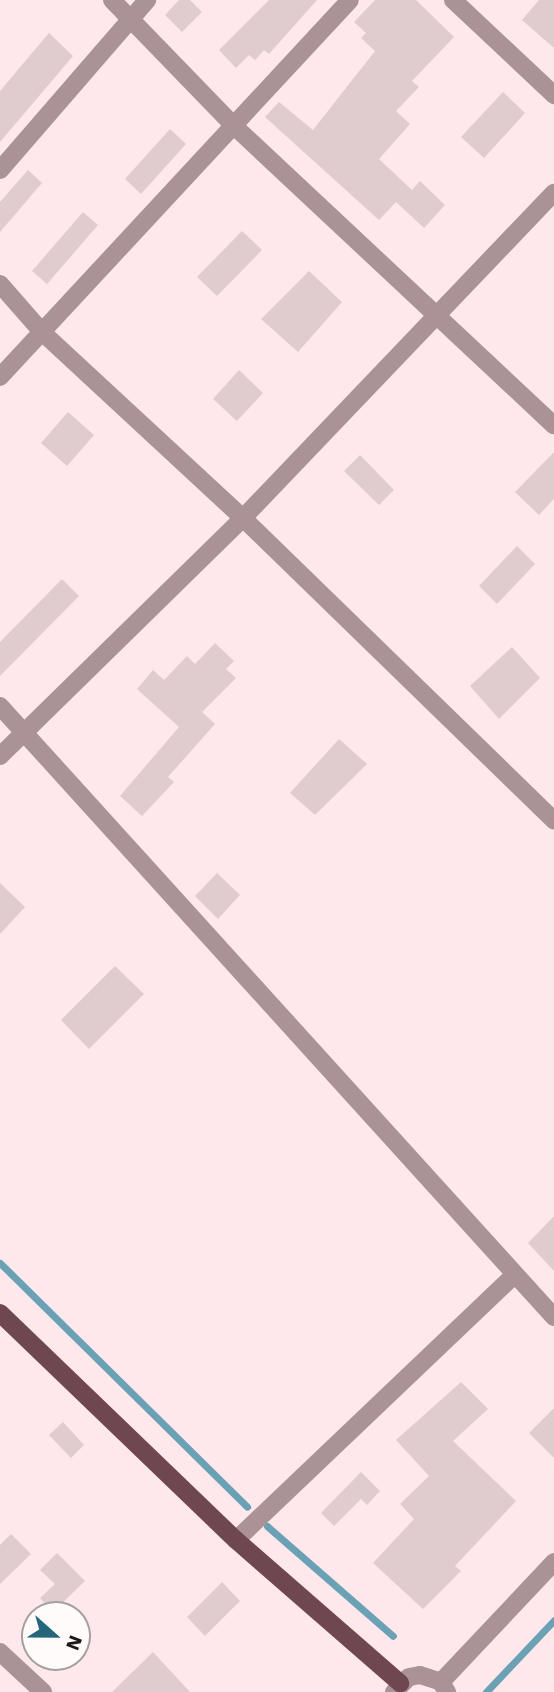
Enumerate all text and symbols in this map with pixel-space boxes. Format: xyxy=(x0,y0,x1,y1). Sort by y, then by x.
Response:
north arrow xyxy=(21,1601,91,1671)
text: N xyxy=(61,1632,87,1654)

